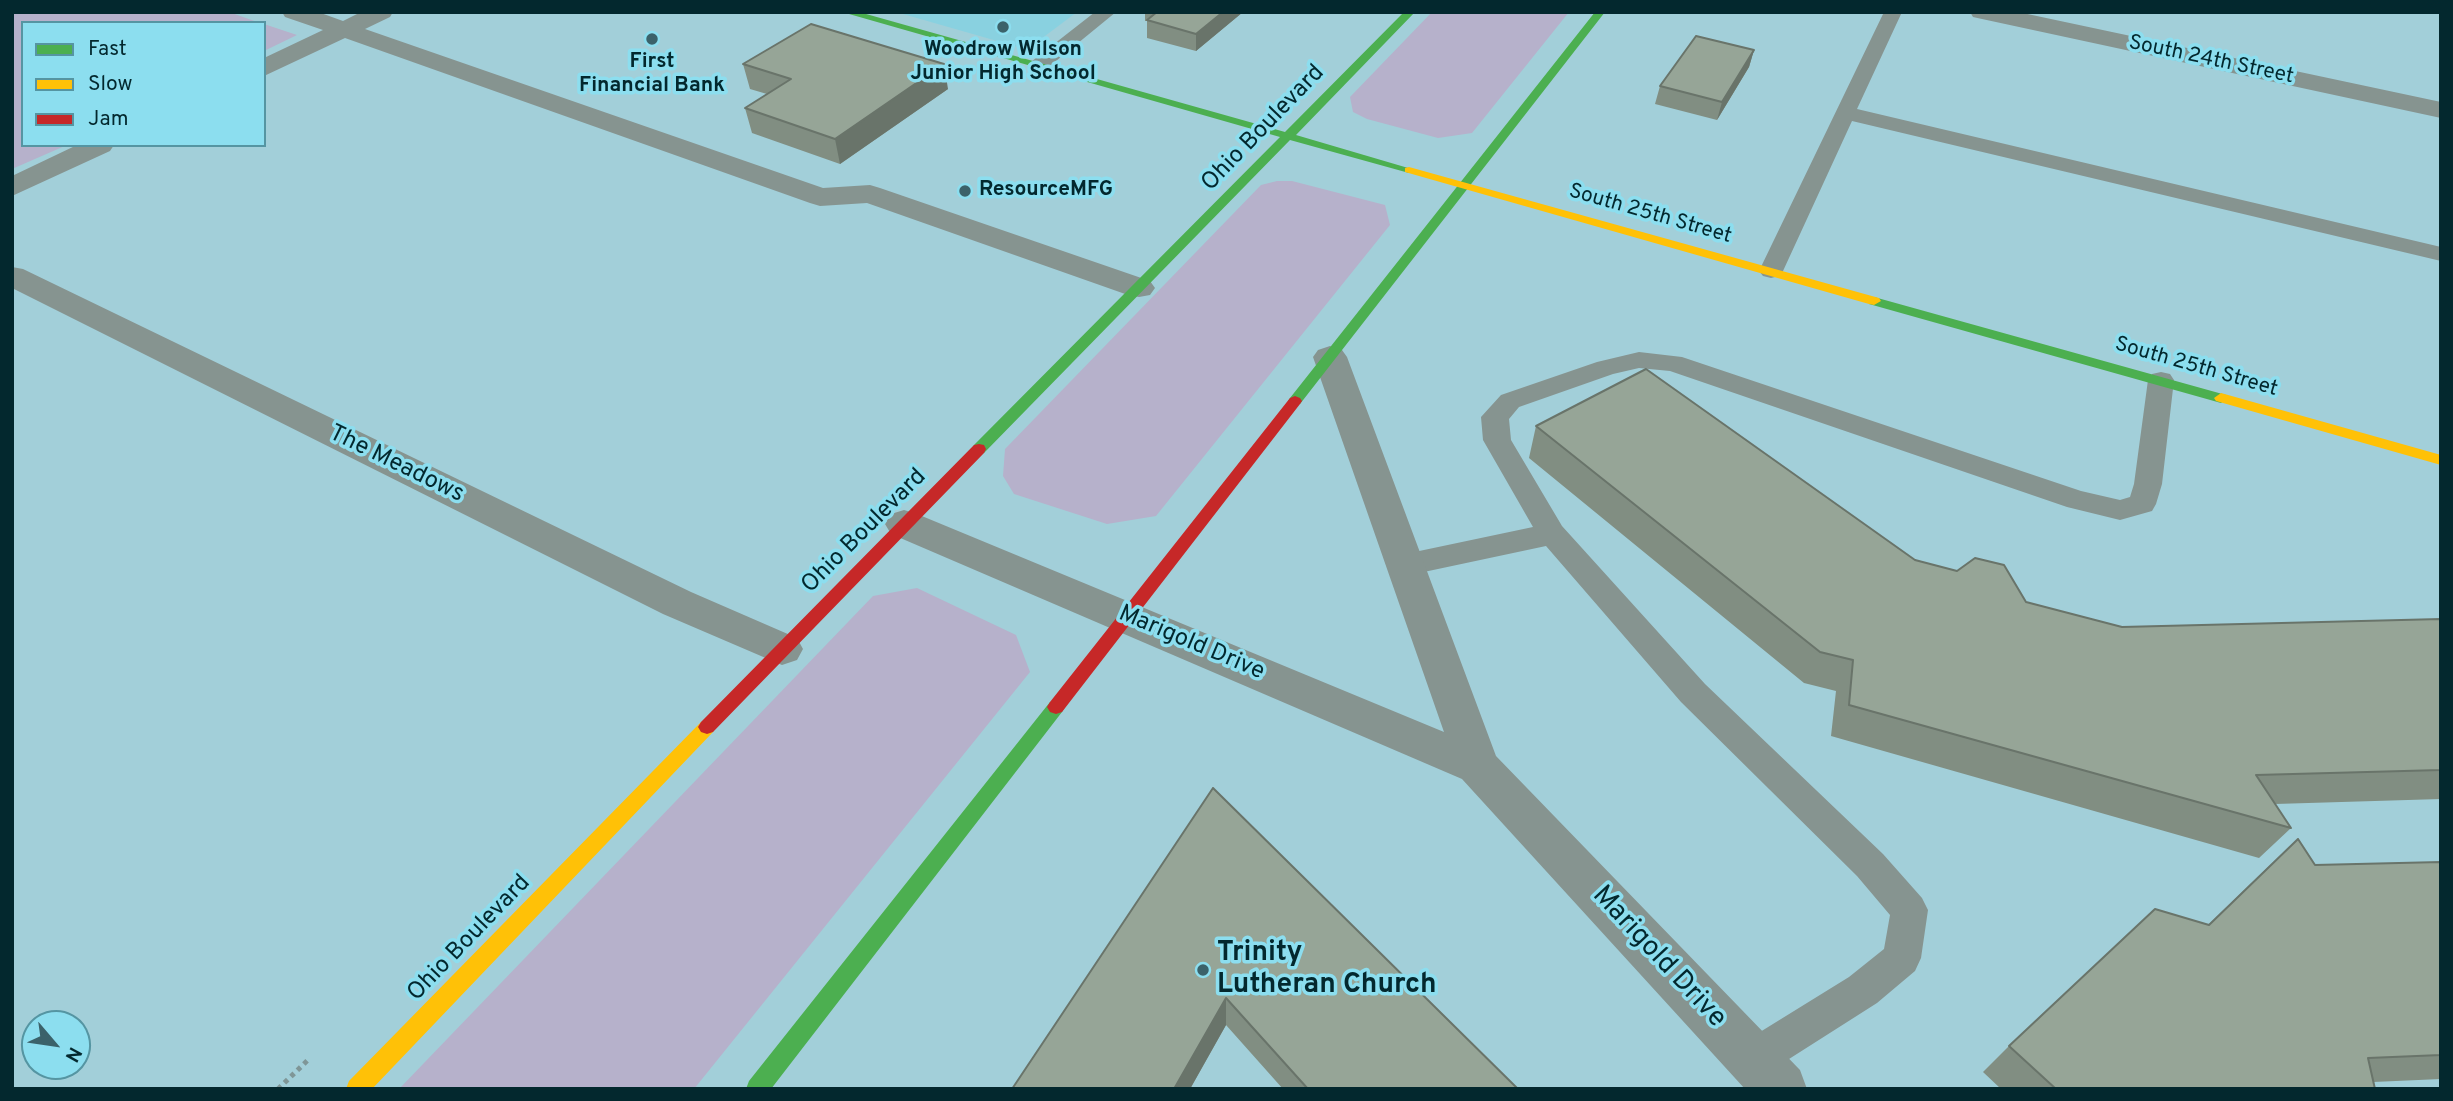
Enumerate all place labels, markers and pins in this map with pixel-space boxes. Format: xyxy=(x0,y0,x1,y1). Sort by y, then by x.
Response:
marker: Woodrow Wilson Junior High School xyxy=(995,19,1011,35)
marker: First Financial Bank xyxy=(644,31,660,47)
place label: Woodrow Wilson Junior High School xyxy=(910,38,1096,88)
place label: First Financial Bank xyxy=(579,50,725,100)
place label: ResourceMFG xyxy=(979,178,1113,204)
marker: ResourceMFG xyxy=(957,183,973,199)
place label: Trinity Lutheran Church xyxy=(1217,937,1437,1003)
marker: Trinity Lutheran Church xyxy=(1195,962,1211,978)

